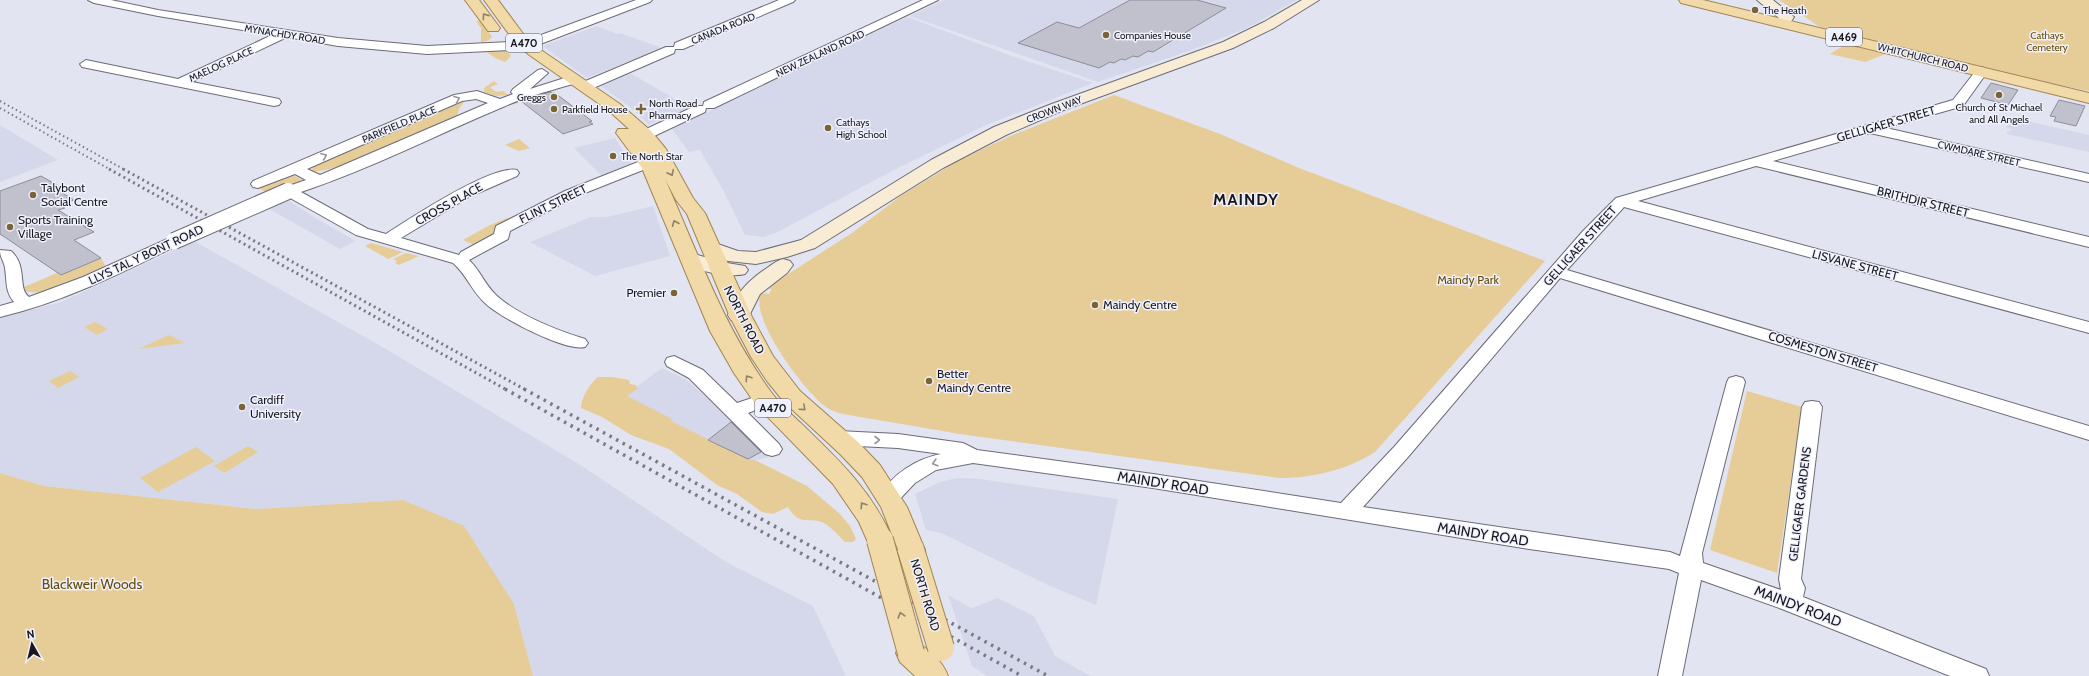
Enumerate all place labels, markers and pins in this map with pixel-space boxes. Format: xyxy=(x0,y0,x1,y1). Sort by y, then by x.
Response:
place label: The Heath xyxy=(1763,4,1807,17)
marker: The Heath xyxy=(1750,5,1760,15)
place label: Companies House xyxy=(1114,29,1191,42)
marker: Companies House xyxy=(1101,30,1111,40)
marker: Church of St Michael and All Angels xyxy=(1994,90,2004,100)
place label: Greggs xyxy=(517,91,546,104)
marker: Greggs xyxy=(549,92,559,102)
place label: North Road Pharmacy xyxy=(649,97,697,122)
place label: Church of St Michael and All Angels xyxy=(1956,101,2043,126)
place label: Parkfield House xyxy=(562,103,628,116)
marker: Parkfield House xyxy=(549,104,559,114)
marker: North Road Pharmacy xyxy=(636,104,646,114)
place label: Cathays High School xyxy=(836,116,888,141)
marker: Cathays High School xyxy=(823,123,833,133)
place label: The North Star xyxy=(621,150,684,163)
marker: The North Star xyxy=(608,151,618,161)
place label: Talybont Social Centre xyxy=(41,180,108,209)
marker: Talybont Social Centre xyxy=(28,190,38,200)
place label: Sports Training Village xyxy=(18,212,94,241)
marker: Sports Training Village xyxy=(5,222,15,232)
place label: Premier xyxy=(626,285,666,300)
marker: Premier xyxy=(669,288,679,298)
place label: Maindy Centre xyxy=(1103,297,1177,312)
marker: Maindy Centre xyxy=(1090,300,1100,310)
place label: Better Maindy Centre xyxy=(937,366,1011,395)
marker: Better Maindy Centre xyxy=(924,376,934,386)
place label: Cardiff University xyxy=(250,392,301,421)
marker: Cardiff University xyxy=(237,402,247,412)

